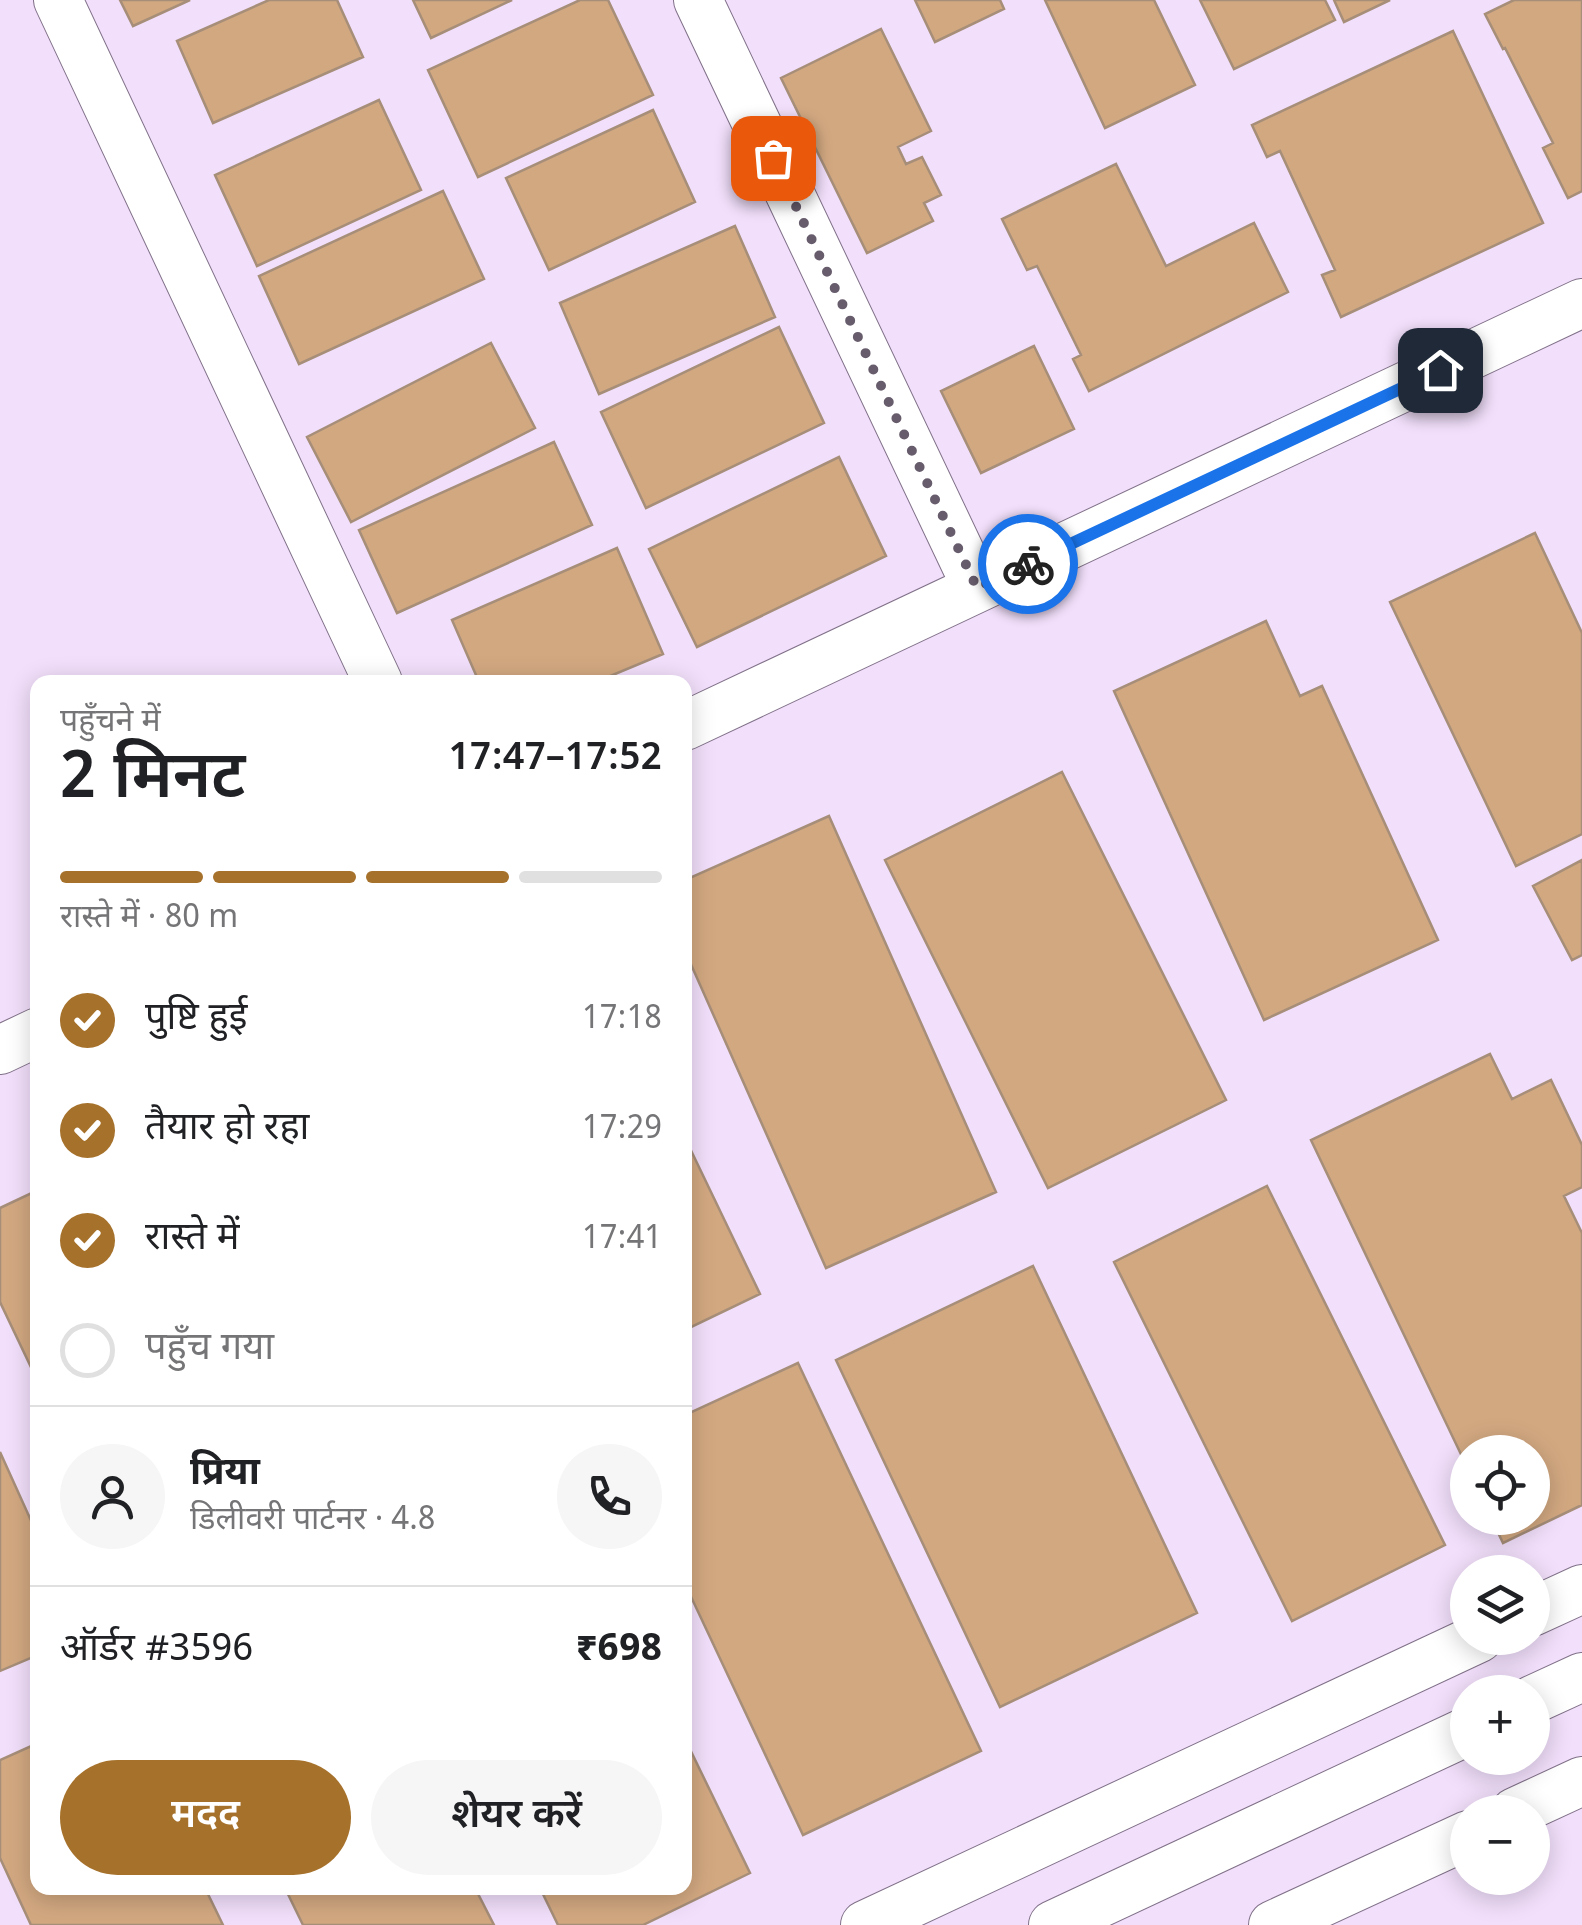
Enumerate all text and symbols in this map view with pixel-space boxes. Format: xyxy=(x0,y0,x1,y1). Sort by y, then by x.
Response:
pin xyxy=(731,116,816,201)
icon: bag xyxy=(746,131,801,186)
pin xyxy=(1398,328,1483,413)
icon: home xyxy=(1413,343,1468,398)
courier xyxy=(978,514,1078,614)
icon: bike xyxy=(1001,537,1056,592)
text: पहुँचने में xyxy=(60,702,161,744)
text: 17:47–17:52 xyxy=(449,735,662,785)
text: 2 मिनट xyxy=(60,739,245,824)
text: रास्ते में · 80 m xyxy=(60,898,238,940)
icon: check xyxy=(60,993,115,1048)
text: पुष्टि हुई xyxy=(145,995,247,1045)
text: 17:18 xyxy=(582,999,662,1041)
icon: check xyxy=(60,1103,115,1158)
text: तैयार हो रहा xyxy=(145,1105,309,1155)
text: 17:29 xyxy=(582,1109,662,1151)
icon: check xyxy=(60,1213,115,1268)
text: रास्ते में xyxy=(145,1215,239,1265)
text: 17:41 xyxy=(582,1219,662,1261)
text: पहुँच गया xyxy=(145,1325,274,1375)
map controls xyxy=(1450,1435,1550,1895)
button: locate xyxy=(1450,1435,1550,1535)
button: person xyxy=(60,1444,165,1549)
button: phone xyxy=(557,1444,662,1549)
text: प्रिया xyxy=(190,1450,260,1500)
text: डिलीवरी पार्टनर · 4.8 xyxy=(190,1500,435,1542)
button: layers xyxy=(1450,1555,1550,1655)
text: ऑर्डर #3596 xyxy=(60,1626,253,1676)
text: ₹698 xyxy=(576,1626,662,1676)
button: + xyxy=(1450,1675,1550,1775)
button: मदद xyxy=(60,1760,351,1875)
button: शेयर करें xyxy=(371,1760,662,1875)
button: − xyxy=(1450,1795,1550,1895)

